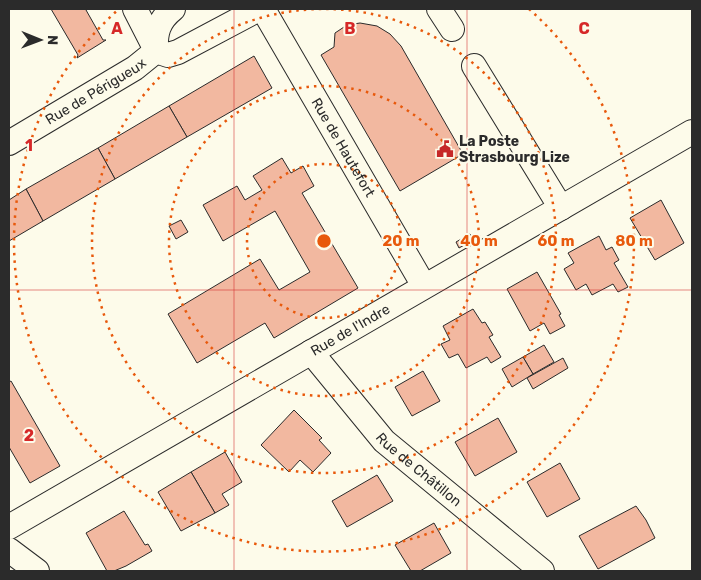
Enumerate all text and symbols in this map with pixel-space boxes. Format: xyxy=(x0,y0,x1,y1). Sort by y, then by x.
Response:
north arrow xyxy=(15,15,65,65)
text: A xyxy=(111,19,123,38)
text: B xyxy=(344,19,356,38)
text: C xyxy=(578,19,590,38)
text: N xyxy=(44,35,61,45)
street label: Rue de Périgueux xyxy=(42,54,150,128)
street label: Rue de Hautefort xyxy=(308,95,379,200)
place label: La Poste Strasbourg Lize xyxy=(459,133,570,166)
text: 1 xyxy=(25,136,33,155)
public building icon: La Poste Strasbourg Lize xyxy=(435,139,455,159)
centre of rings xyxy=(315,232,333,250)
text: 20 m xyxy=(383,232,419,250)
text: 40 m xyxy=(460,232,498,250)
text: 60 m xyxy=(538,232,574,250)
text: 80 m xyxy=(615,232,653,250)
street label: Rue de l'Indre xyxy=(307,300,393,359)
text: 2 xyxy=(24,426,34,445)
street label: Rue de Châtillon xyxy=(372,429,465,510)

